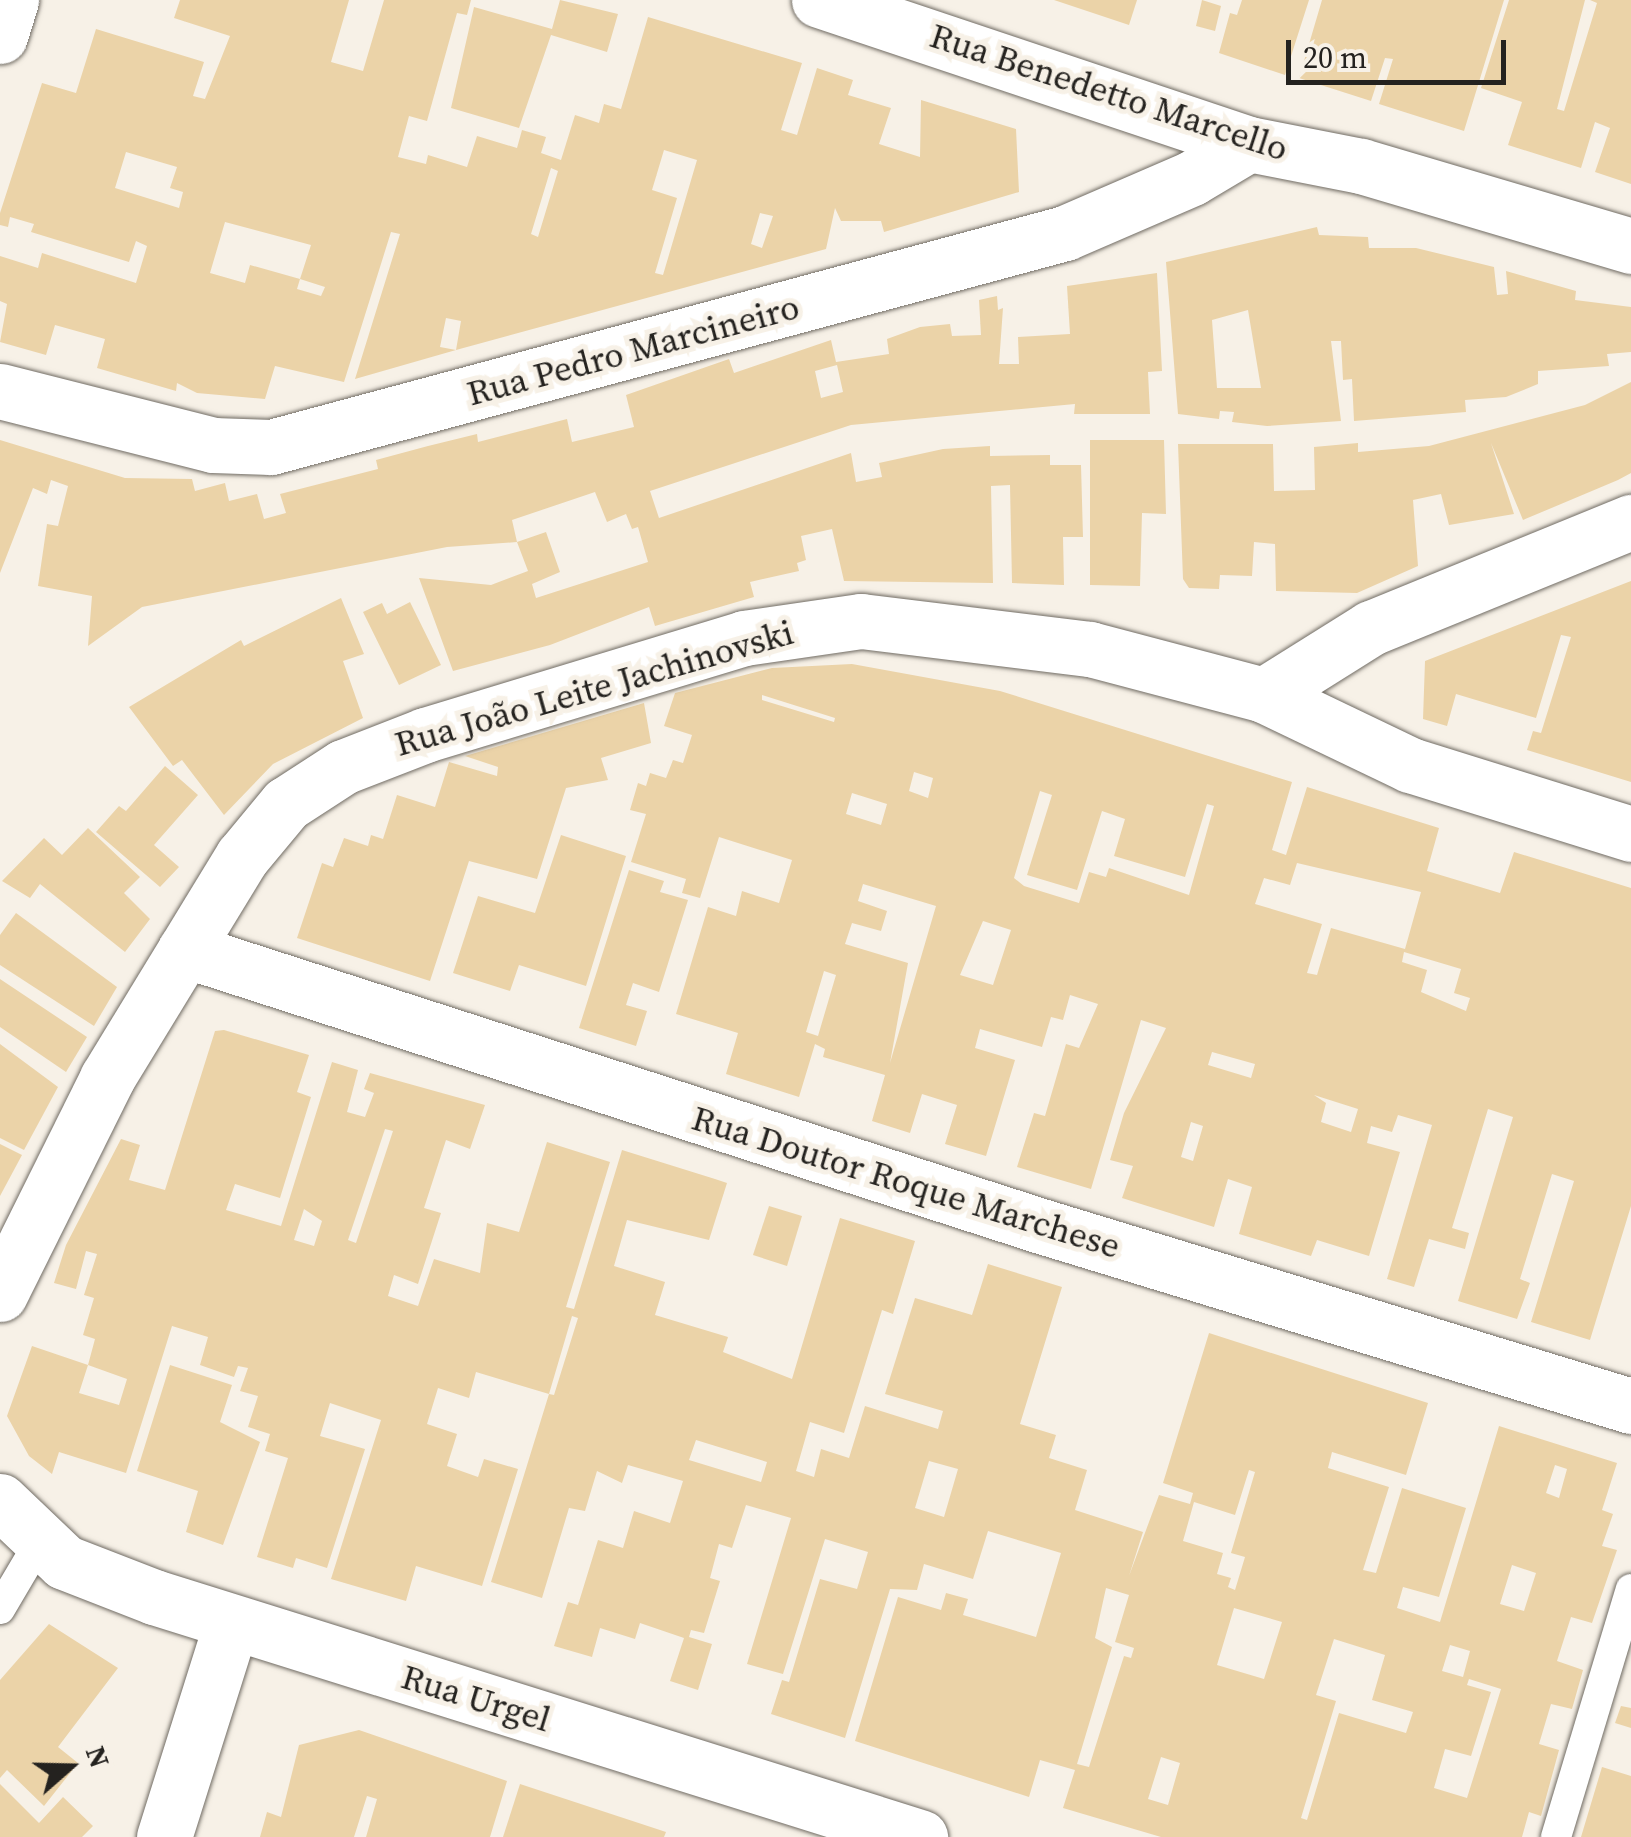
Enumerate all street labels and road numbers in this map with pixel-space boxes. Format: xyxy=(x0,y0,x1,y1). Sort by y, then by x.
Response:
street label: Rua Benedetto Marcello xyxy=(925,14,1293,170)
street label: Rua Pedro Marcineiro xyxy=(462,285,804,415)
street label: Rua João Leite Jachinovski xyxy=(390,611,798,765)
street label: Rua Doutor Roque Marchese xyxy=(687,1097,1125,1267)
street label: Rua Urgel xyxy=(397,1656,555,1740)

